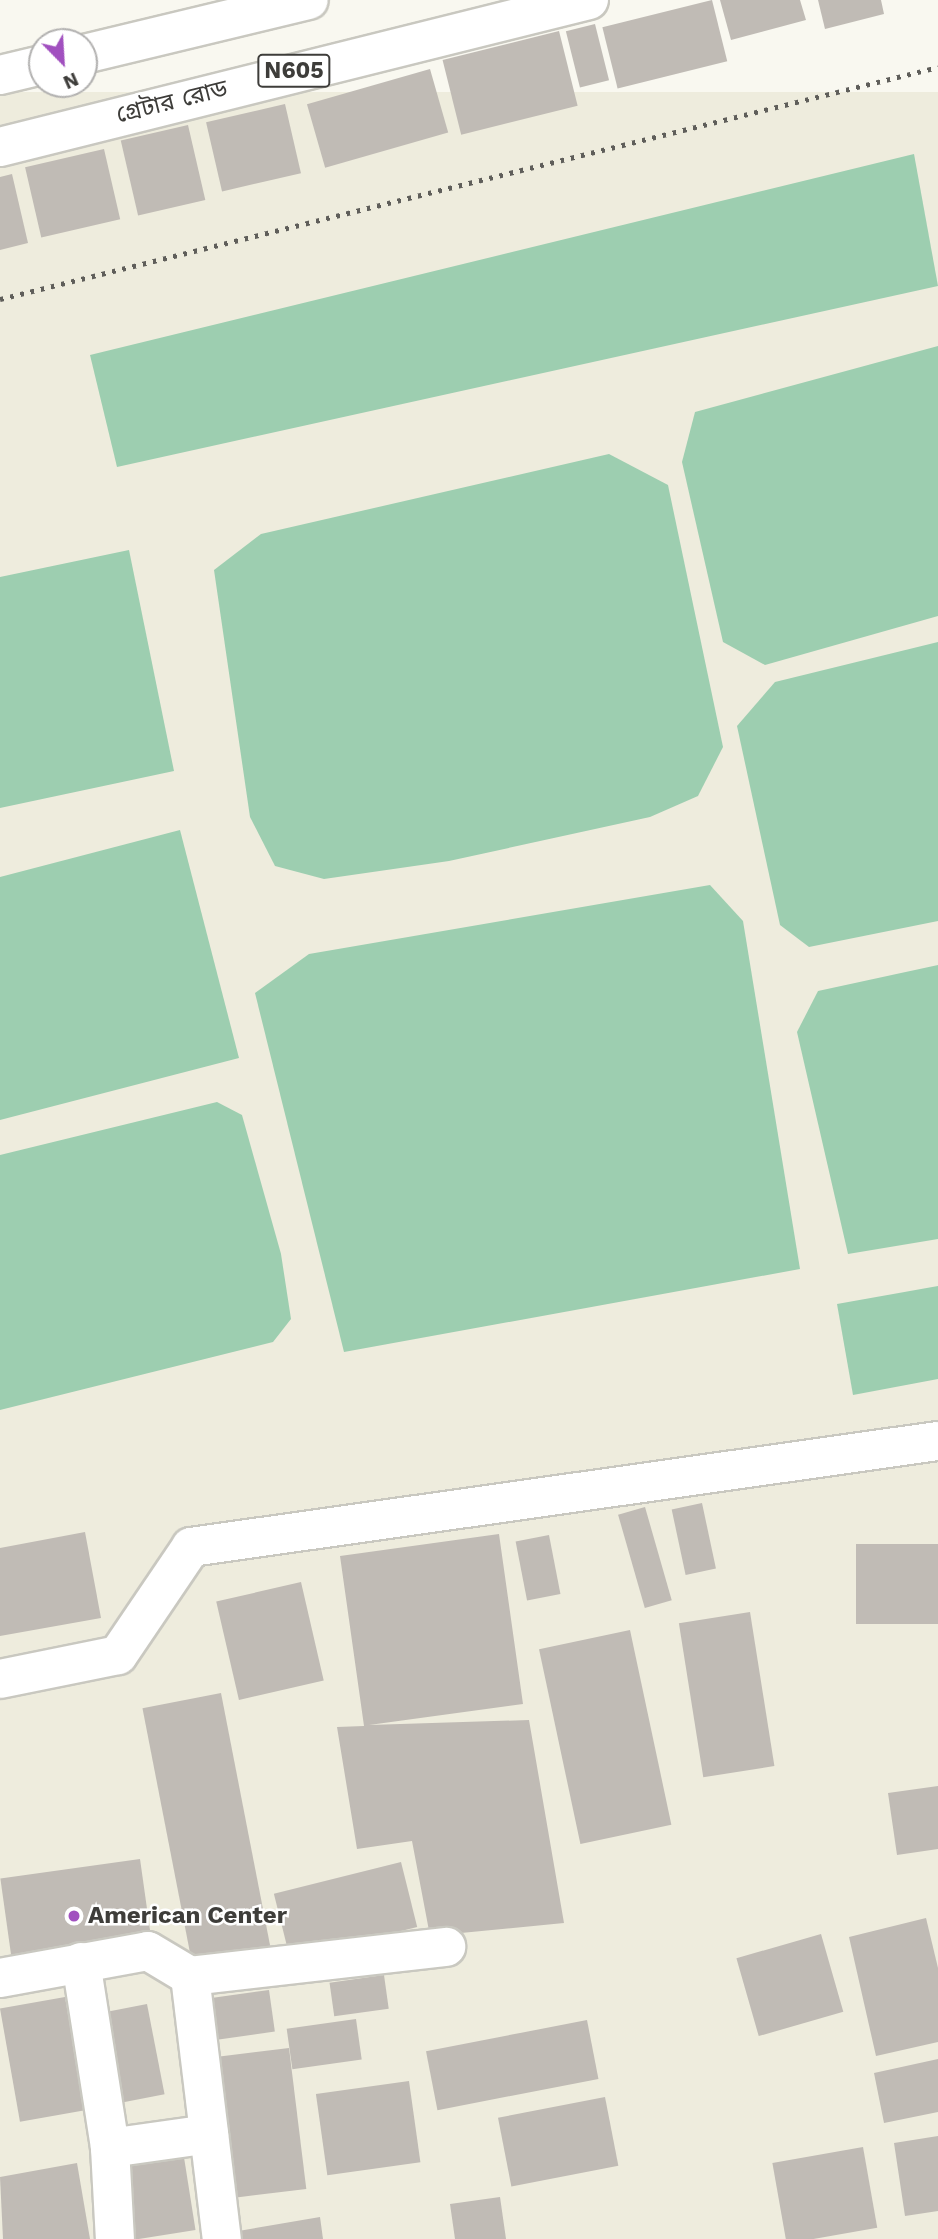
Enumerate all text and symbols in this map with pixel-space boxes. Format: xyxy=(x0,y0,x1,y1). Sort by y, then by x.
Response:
north arrow xyxy=(28,28,98,98)
road number: N605 xyxy=(257,52,331,90)
text: N xyxy=(60,67,82,94)
street label: গ্রেটার রোড xyxy=(113,74,231,130)
place label: American Center xyxy=(88,1902,287,1930)
marker: American Center xyxy=(66,1908,82,1924)

